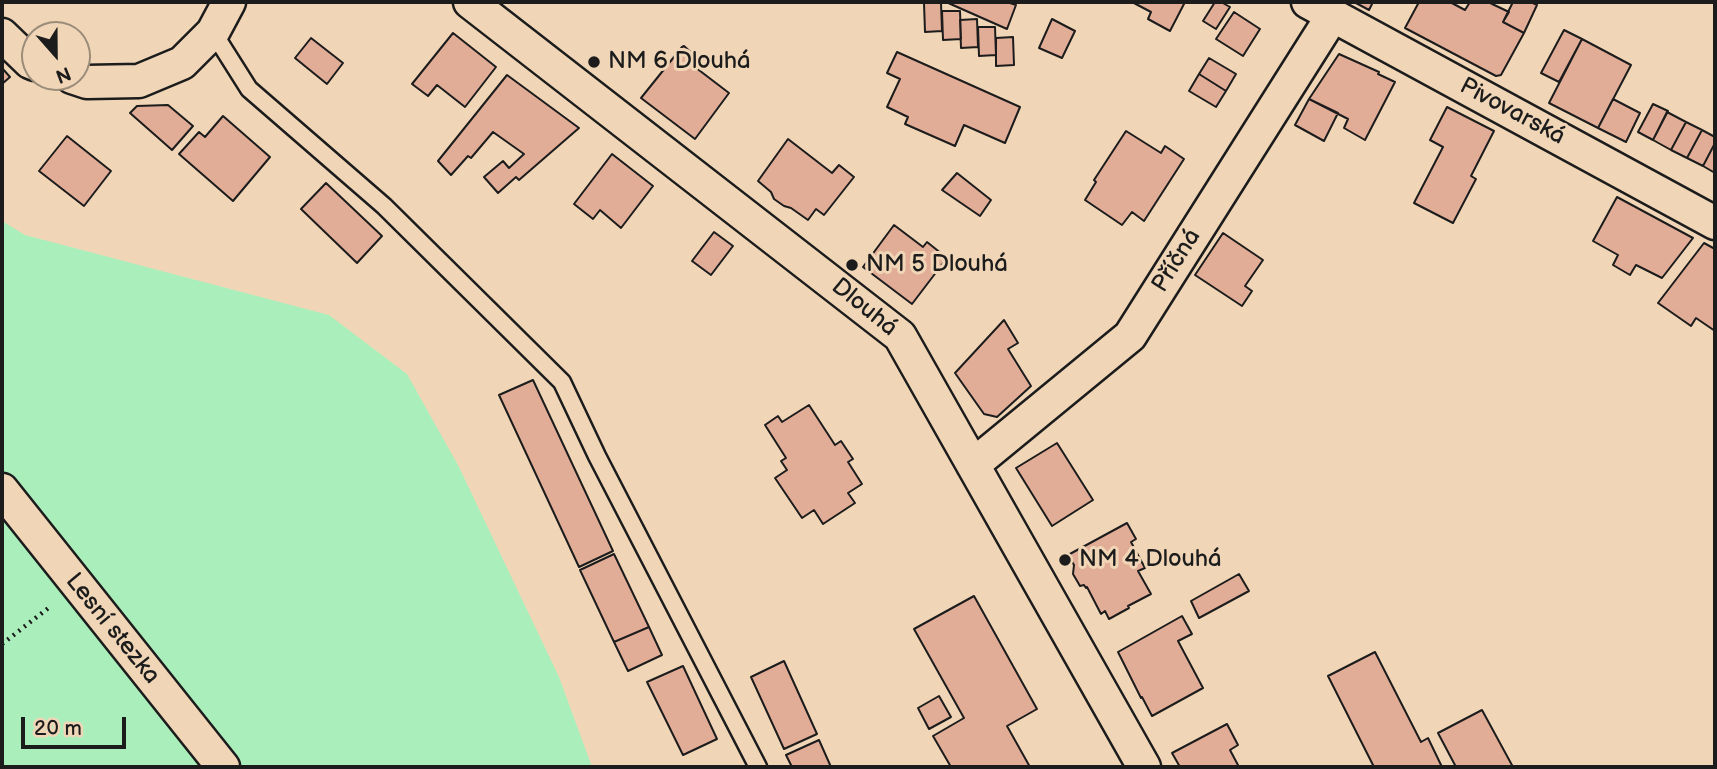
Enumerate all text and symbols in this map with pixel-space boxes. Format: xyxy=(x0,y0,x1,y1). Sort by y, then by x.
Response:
north arrow xyxy=(21,21,91,91)
place label: NM 6 Dlouhá xyxy=(608,48,751,76)
marker: NM 6 Dlouhá xyxy=(586,54,602,70)
text: N xyxy=(52,61,74,87)
street label: Pivovarská xyxy=(1454,72,1570,152)
street label: Příčná xyxy=(1146,224,1208,298)
place label: NM 5 Dlouhá xyxy=(866,251,1008,279)
marker: NM 5 Dlouhá xyxy=(844,257,860,273)
street label: Dlouhá xyxy=(825,273,903,343)
place label: NM 4 Dlouhá xyxy=(1079,546,1222,574)
marker: NM 4 Dlouhá xyxy=(1057,552,1073,568)
street label: Lesní stezka xyxy=(59,568,165,690)
scale bar xyxy=(24,702,130,746)
text: 20 m xyxy=(34,716,82,741)

